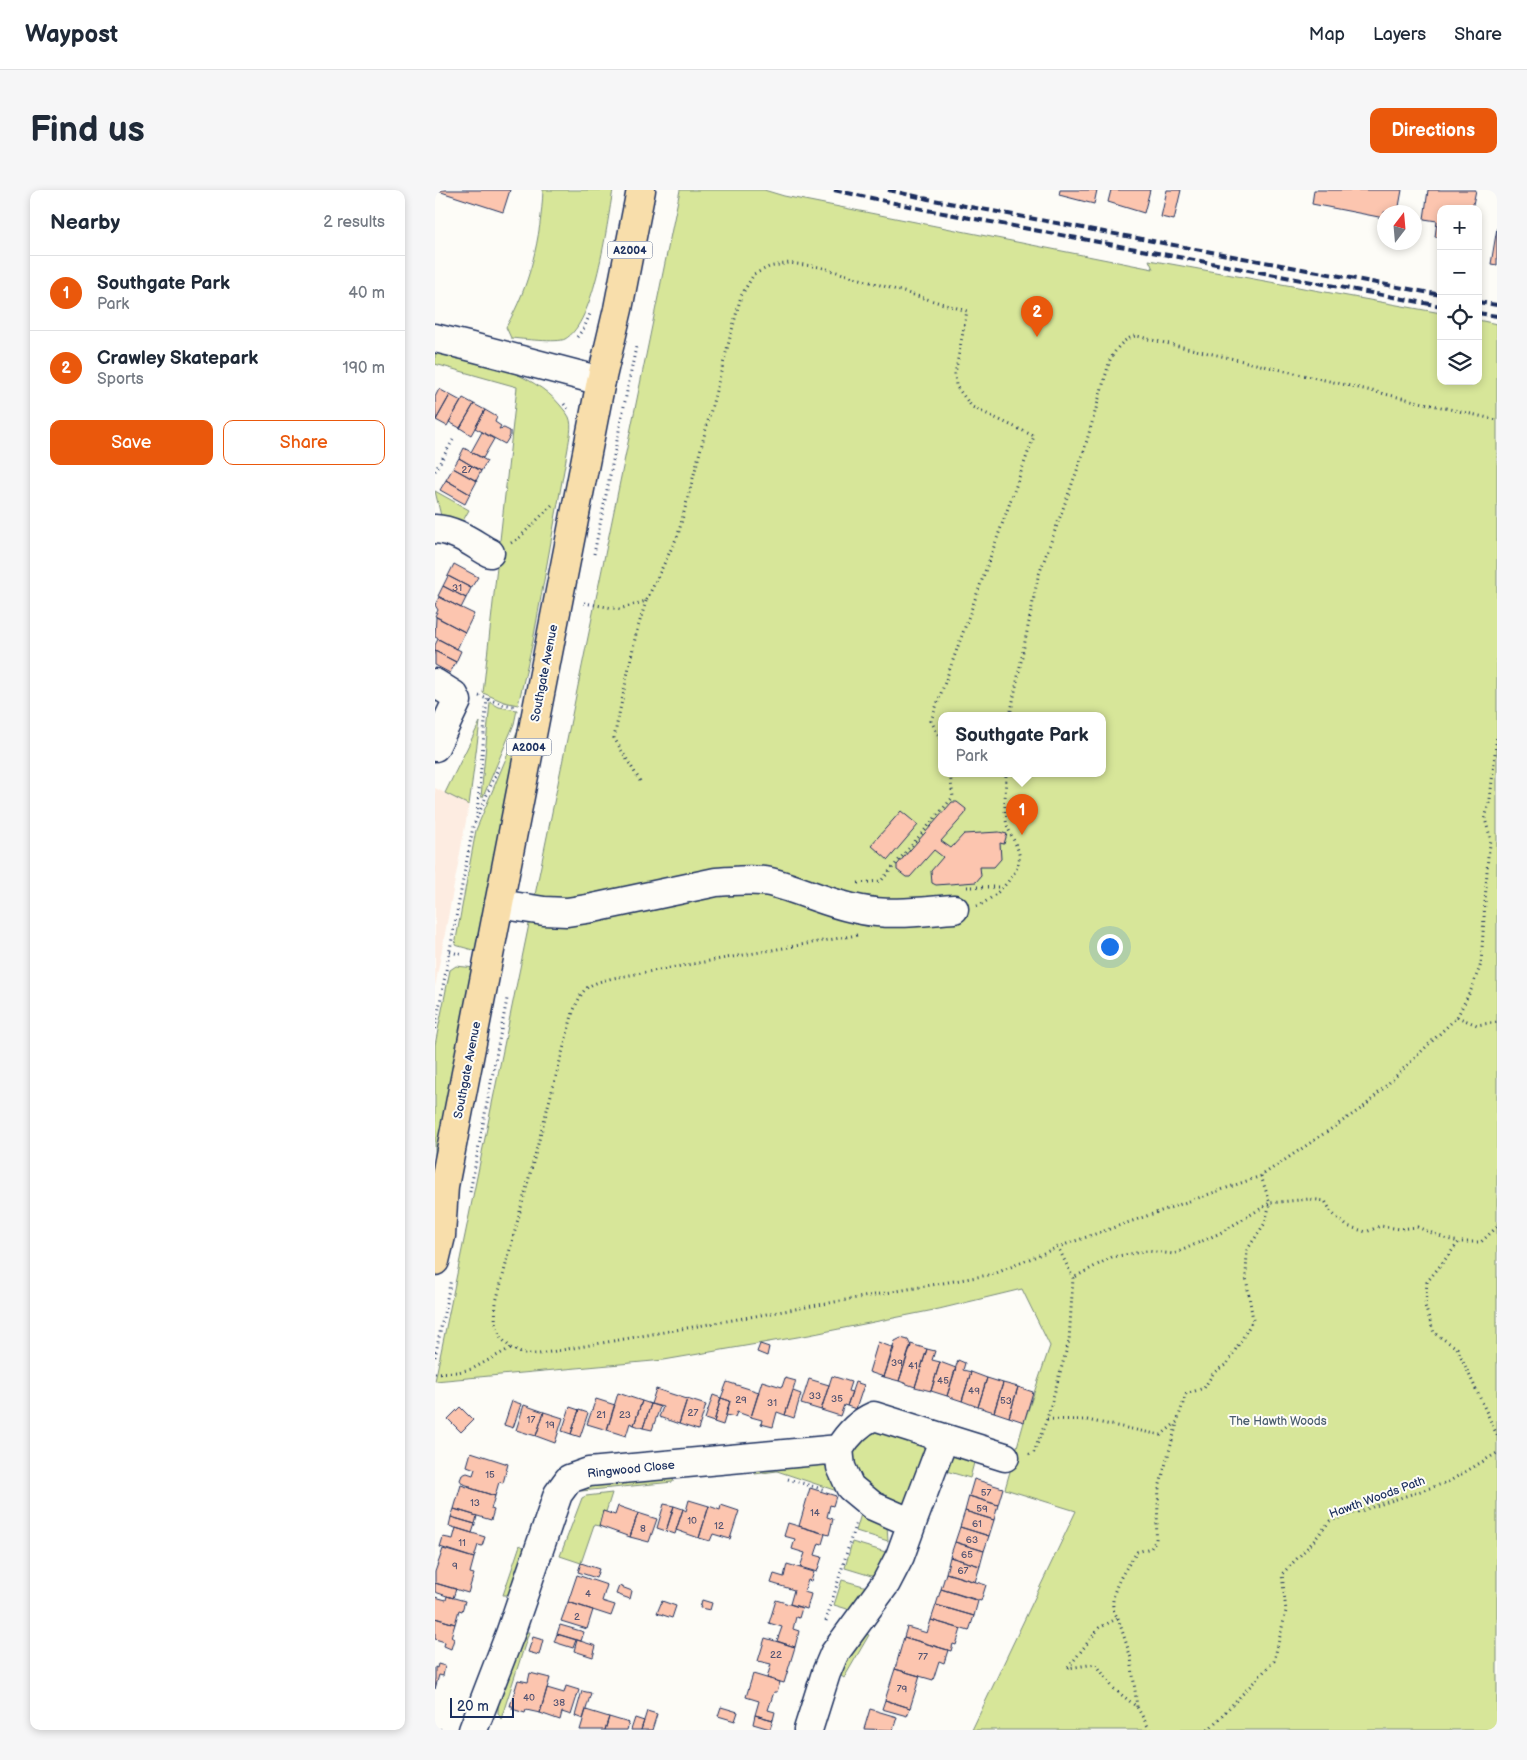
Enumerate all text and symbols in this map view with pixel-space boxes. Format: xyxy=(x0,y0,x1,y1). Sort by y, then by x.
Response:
text: Waypost xyxy=(25,20,118,49)
text: Map xyxy=(1309,24,1345,45)
text: Layers xyxy=(1373,24,1426,45)
text: Share xyxy=(1454,24,1502,45)
button: Directions xyxy=(1370,108,1497,153)
text: Find us xyxy=(30,109,145,152)
north arrow xyxy=(1377,205,1422,250)
map controls xyxy=(1437,205,1482,385)
button: + xyxy=(1437,205,1482,250)
text: Nearby xyxy=(50,210,120,235)
text: 2 results xyxy=(323,213,385,232)
road number: A2004 xyxy=(607,242,653,258)
button: − xyxy=(1437,250,1482,295)
text: Southgate Park xyxy=(97,272,230,295)
text: 1 xyxy=(63,284,69,303)
text: 40 m xyxy=(348,284,385,303)
text: Park xyxy=(97,295,129,314)
button: locate xyxy=(1437,295,1482,340)
pin: 2 xyxy=(1021,296,1053,337)
button: layers xyxy=(1437,340,1482,385)
text: Crawley Skatepark xyxy=(97,347,258,370)
text: 2 xyxy=(61,359,71,378)
text: 190 m xyxy=(343,359,385,378)
text: Sports xyxy=(97,370,144,389)
button: Save xyxy=(50,420,213,465)
button: Share xyxy=(223,420,385,465)
house number: 27 xyxy=(462,464,472,476)
house number: 31 xyxy=(452,582,462,594)
street label: Southgate Avenue xyxy=(528,623,561,723)
popup xyxy=(938,712,1106,777)
text: Southgate Park xyxy=(955,724,1089,747)
road number: A2004 xyxy=(507,738,551,756)
text: Park xyxy=(955,747,988,766)
pin: 1 xyxy=(1006,794,1038,835)
your location xyxy=(1097,934,1123,960)
street label: Southgate Avenue xyxy=(451,1020,484,1120)
house number: 39 xyxy=(891,1357,903,1369)
house number: 41 xyxy=(908,1360,918,1372)
house number: 45 xyxy=(937,1375,949,1387)
house number: 49 xyxy=(968,1385,980,1397)
house number: 33 xyxy=(809,1390,821,1402)
house number: 35 xyxy=(831,1393,843,1405)
house number: 29 xyxy=(735,1394,747,1406)
house number: 53 xyxy=(1000,1395,1012,1407)
house number: 31 xyxy=(767,1397,777,1409)
house number: 27 xyxy=(688,1407,698,1419)
house number: 21 xyxy=(596,1409,606,1421)
house number: 23 xyxy=(619,1409,631,1421)
house number: 17 xyxy=(527,1414,535,1426)
park label: The Hawth Woods xyxy=(1229,1414,1327,1429)
house number: 19 xyxy=(545,1419,555,1431)
street label: Ringwood Close xyxy=(587,1457,675,1482)
house number: 15 xyxy=(485,1469,495,1481)
street label: Hawth Woods Path xyxy=(1327,1473,1427,1522)
house number: 57 xyxy=(981,1487,991,1499)
house number: 13 xyxy=(470,1497,480,1509)
house number: 59 xyxy=(976,1503,988,1515)
house number: 14 xyxy=(810,1507,820,1519)
house number: 10 xyxy=(687,1515,697,1527)
house number: 61 xyxy=(972,1518,982,1530)
house number: 12 xyxy=(714,1520,724,1532)
house number: 8 xyxy=(640,1523,646,1535)
house number: 63 xyxy=(966,1534,978,1546)
house number: 11 xyxy=(458,1537,466,1549)
house number: 65 xyxy=(961,1549,973,1561)
house number: 9 xyxy=(452,1560,458,1572)
house number: 67 xyxy=(957,1565,969,1577)
house number: 4 xyxy=(585,1588,591,1600)
house number: 2 xyxy=(574,1611,580,1623)
house number: 22 xyxy=(770,1649,782,1661)
house number: 77 xyxy=(918,1651,928,1663)
house number: 79 xyxy=(897,1683,908,1695)
house number: 40 xyxy=(523,1692,535,1704)
scale bar xyxy=(450,1695,514,1718)
house number: 38 xyxy=(553,1697,565,1709)
text: 20 m xyxy=(457,1698,489,1715)

